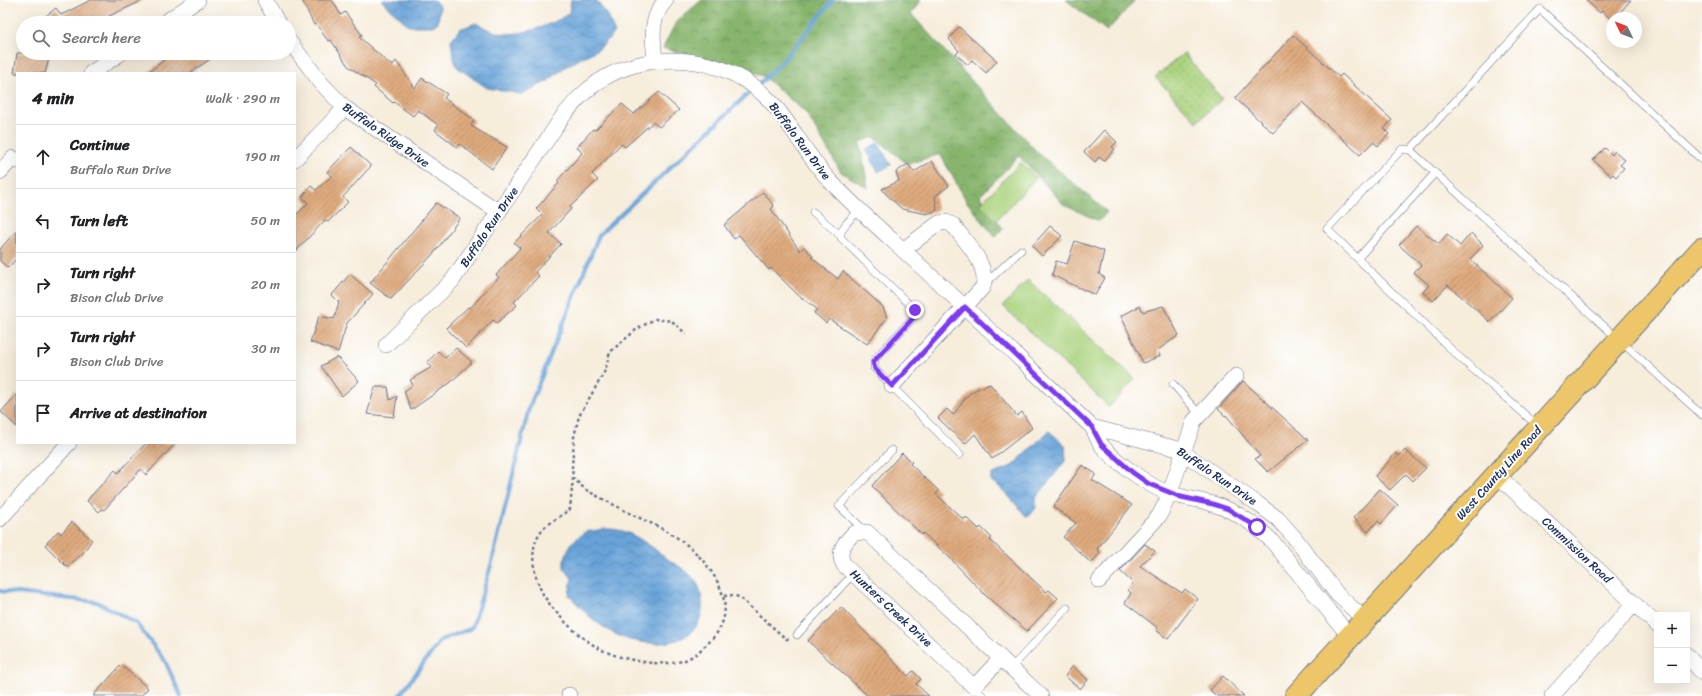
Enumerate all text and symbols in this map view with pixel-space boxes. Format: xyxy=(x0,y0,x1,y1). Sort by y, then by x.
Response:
north arrow xyxy=(1606,12,1642,48)
search box xyxy=(16,16,296,60)
text: Search here xyxy=(62,25,141,51)
icon: search xyxy=(30,27,52,49)
text: 4 min xyxy=(32,83,74,113)
text: Walk · 290 m xyxy=(206,87,280,110)
street label: Buffalo Ridge Drive xyxy=(338,97,434,173)
street label: Buffalo Run Drive xyxy=(763,97,837,185)
text: Continue xyxy=(70,132,130,158)
text: 190 m xyxy=(245,145,280,168)
icon: ahead xyxy=(32,146,54,168)
text: Buffalo Run Drive xyxy=(70,158,171,181)
street label: Buffalo Run Drive xyxy=(454,182,524,272)
text: Turn left xyxy=(70,208,128,234)
text: 50 m xyxy=(250,209,280,232)
icon: left xyxy=(32,210,54,232)
text: Turn right xyxy=(70,260,135,286)
text: 20 m xyxy=(251,273,280,296)
icon: right xyxy=(32,274,54,296)
text: Bison Club Drive xyxy=(70,286,163,309)
route end xyxy=(906,301,924,319)
text: Turn right xyxy=(70,324,135,350)
text: 30 m xyxy=(251,337,280,360)
icon: right xyxy=(32,338,54,360)
text: Bison Club Drive xyxy=(70,350,163,373)
text: Arrive at destination xyxy=(70,400,207,426)
icon: arrive xyxy=(32,402,54,424)
street label: West County Line Road xyxy=(1450,420,1549,525)
street label: Buffalo Run Drive xyxy=(1172,441,1262,511)
street label: Commission Road xyxy=(1536,511,1618,589)
route start xyxy=(1248,518,1266,536)
street label: Hunters Creek Drive xyxy=(844,563,938,653)
map controls xyxy=(1654,612,1690,684)
button: + xyxy=(1654,612,1690,648)
button: − xyxy=(1654,648,1690,684)

